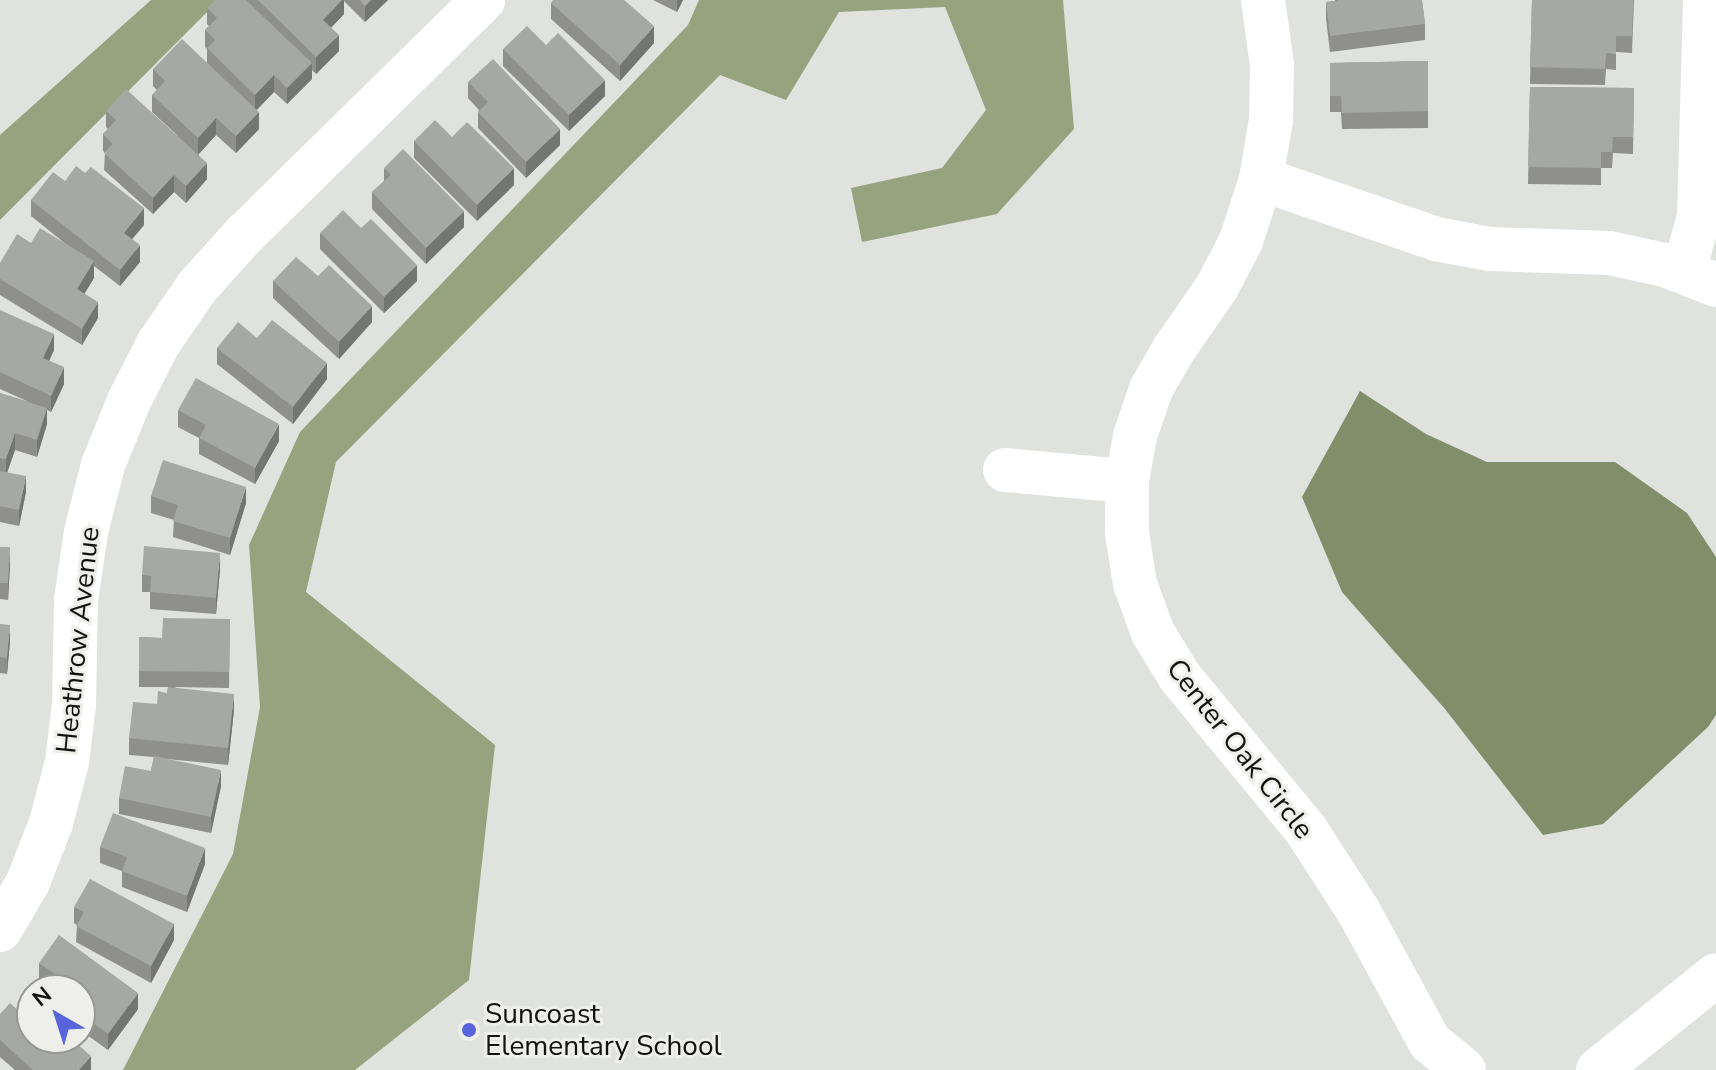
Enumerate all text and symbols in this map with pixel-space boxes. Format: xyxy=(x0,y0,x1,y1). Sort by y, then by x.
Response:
street label: Heathrow Avenue xyxy=(49,525,107,755)
street label: Center Oak Circle xyxy=(1159,652,1321,846)
north arrow xyxy=(16,974,96,1054)
text: N xyxy=(26,980,58,1014)
place label: Suncoast Elementary School xyxy=(485,997,722,1063)
marker: Suncoast Elementary School xyxy=(460,1021,478,1039)

